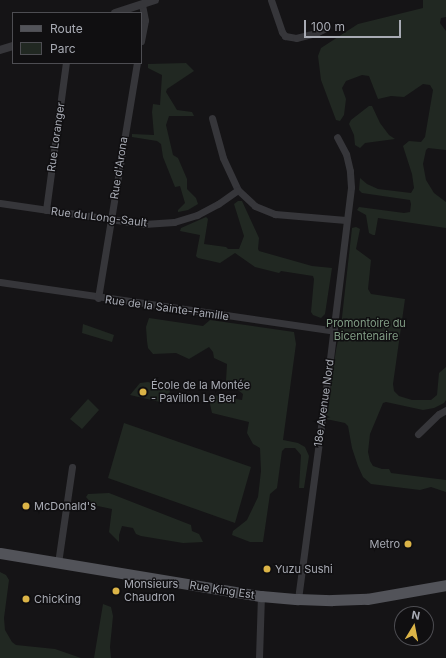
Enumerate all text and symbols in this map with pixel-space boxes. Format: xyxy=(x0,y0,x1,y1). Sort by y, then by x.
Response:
legend xyxy=(12,12,142,64)
scale bar xyxy=(306,12,403,38)
text: 100 m xyxy=(311,19,345,34)
text: Route xyxy=(50,21,83,36)
text: Parc xyxy=(50,41,76,56)
street label: Rue Loranger xyxy=(45,101,67,173)
street label: Rue d'Arona xyxy=(108,136,130,200)
street label: Rue du Long-Sault xyxy=(50,205,148,229)
street label: Rue de la Sainte-Famille xyxy=(104,293,230,323)
park label: Promontoire du Bicentenaire xyxy=(326,317,406,343)
street label: 18e Avenue Nord xyxy=(311,358,337,448)
place label: École de la Montée - Pavillon Le Ber xyxy=(151,379,250,405)
marker: École de la Montée - Pavillon Le Ber xyxy=(138,387,148,397)
place label: McDonald's xyxy=(34,499,96,513)
marker: McDonald's xyxy=(21,501,31,511)
place label: Metro xyxy=(369,537,400,551)
marker: Metro xyxy=(403,539,413,549)
place label: Yuzu Sushi xyxy=(275,562,333,576)
marker: Yuzu Sushi xyxy=(262,564,272,574)
place label: Monsieurs Chaudron xyxy=(124,578,178,604)
street label: Rue King Est xyxy=(189,578,255,602)
marker: Monsieurs Chaudron xyxy=(111,586,121,596)
place label: ChicKing xyxy=(34,592,81,606)
marker: ChicKing xyxy=(21,594,31,604)
north arrow xyxy=(394,606,434,646)
text: N xyxy=(411,608,421,623)

